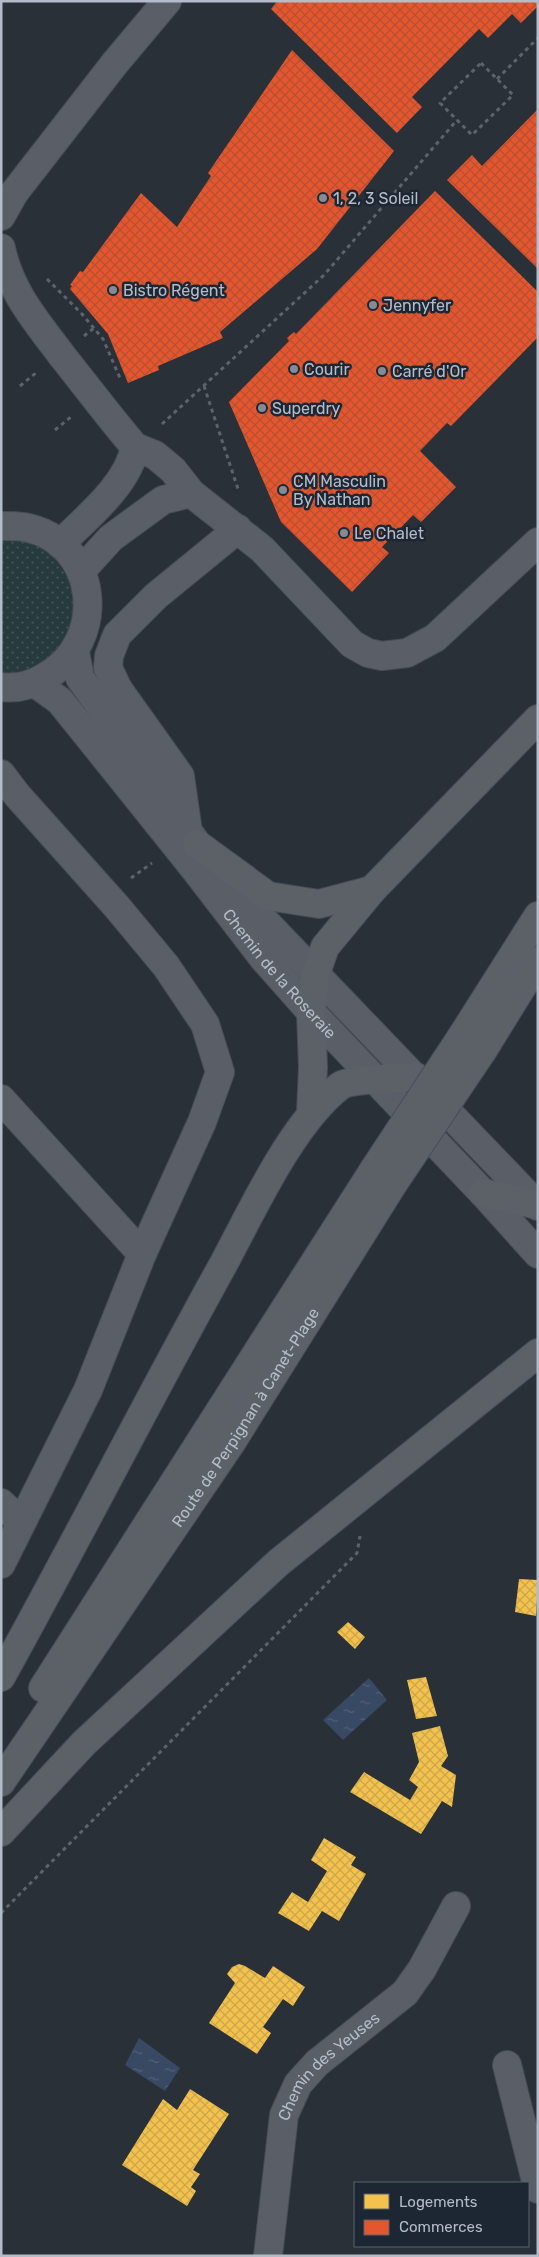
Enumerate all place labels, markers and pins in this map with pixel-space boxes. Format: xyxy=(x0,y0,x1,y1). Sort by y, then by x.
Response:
place label: 1, 2, 3 Soleil xyxy=(333,189,418,208)
marker: 1, 2, 3 Soleil xyxy=(317,192,329,204)
place label: Bistro Régent xyxy=(123,281,225,300)
marker: Bistro Régent xyxy=(107,284,119,296)
place label: Jennyfer xyxy=(383,296,451,315)
marker: Jennyfer xyxy=(367,299,379,311)
place label: Courir xyxy=(304,360,350,379)
place label: Carré d'Or xyxy=(392,362,466,381)
marker: Courir xyxy=(288,363,300,375)
marker: Carré d'Or xyxy=(376,365,388,377)
place label: Superdry xyxy=(272,399,341,418)
marker: Superdry xyxy=(256,402,268,414)
place label: CM Masculin By Nathan xyxy=(293,472,386,509)
marker: CM Masculin By Nathan xyxy=(277,484,289,496)
place label: Le Chalet xyxy=(354,524,424,543)
marker: Le Chalet xyxy=(338,527,350,539)

